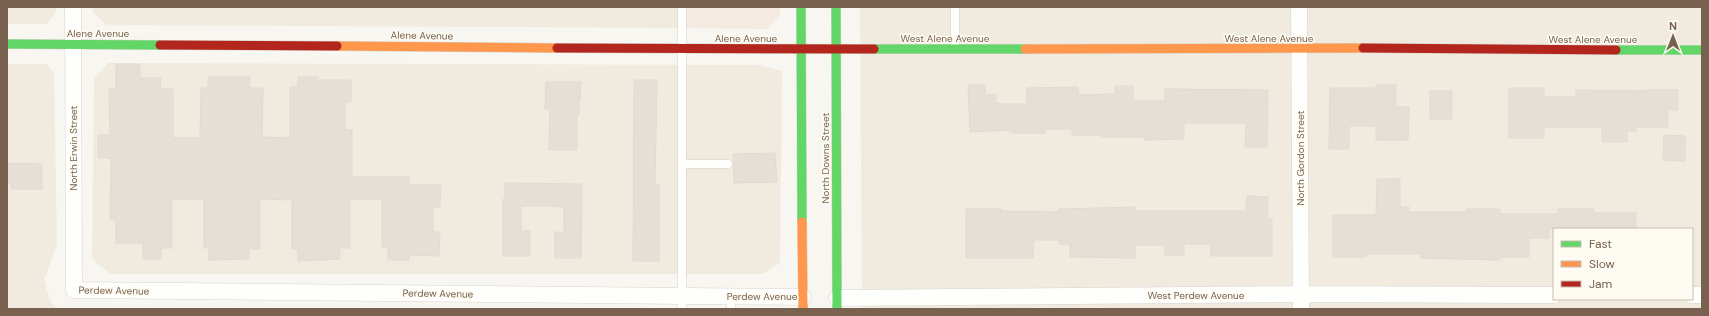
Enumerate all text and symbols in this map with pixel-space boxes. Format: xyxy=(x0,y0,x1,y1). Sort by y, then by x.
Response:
north arrow xyxy=(1653,16,1693,56)
text: N xyxy=(1669,19,1677,33)
street label: Alene Avenue xyxy=(67,27,130,40)
street label: Alene Avenue xyxy=(391,28,454,43)
street label: Alene Avenue xyxy=(715,32,778,45)
street label: West Alene Avenue xyxy=(901,32,990,45)
street label: West Alene Avenue xyxy=(1225,32,1314,45)
street label: West Alene Avenue xyxy=(1549,33,1638,46)
street label: North Erwin Street xyxy=(67,105,80,191)
street label: North Gordon Street xyxy=(1294,111,1307,205)
street label: North Downs Street xyxy=(819,112,832,203)
legend xyxy=(1553,228,1693,300)
text: Fast xyxy=(1589,236,1612,252)
text: Slow xyxy=(1589,256,1615,272)
text: Jam xyxy=(1589,276,1612,292)
street label: Perdew Avenue xyxy=(79,283,150,298)
street label: Perdew Avenue xyxy=(403,286,474,301)
street label: West Perdew Avenue xyxy=(1148,289,1245,302)
street label: Perdew Avenue xyxy=(727,290,798,303)

